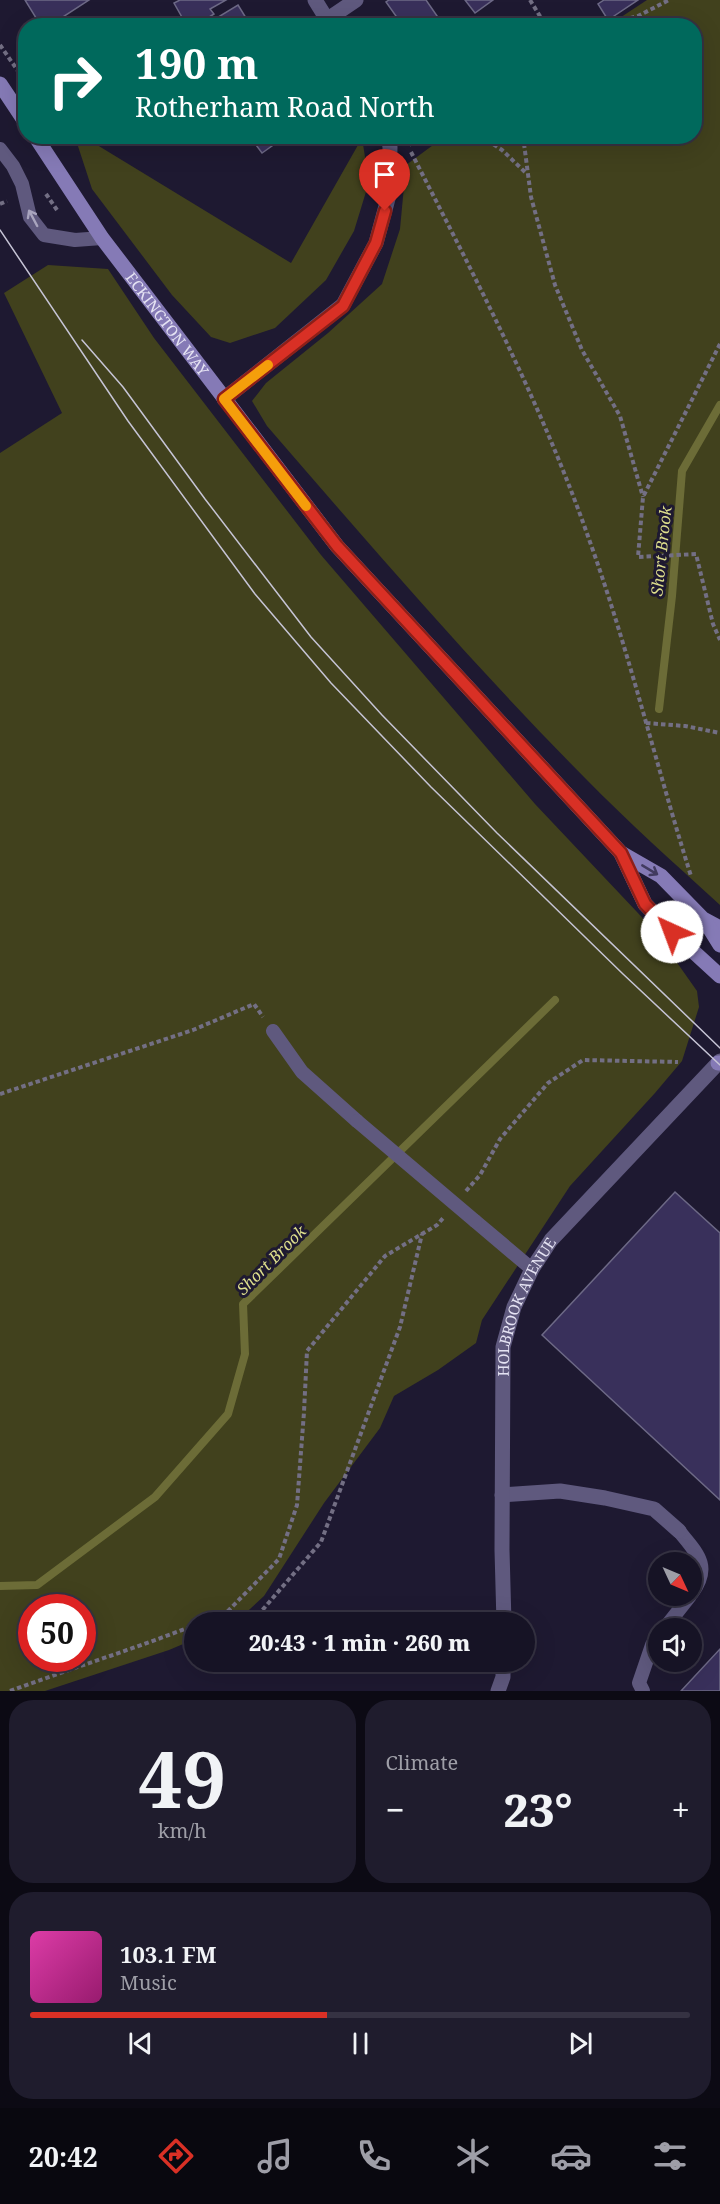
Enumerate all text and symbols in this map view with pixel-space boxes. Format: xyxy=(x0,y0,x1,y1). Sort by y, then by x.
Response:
text: 190 m xyxy=(135,34,259,91)
icon: right xyxy=(36,42,114,120)
text: Rotherham Road North xyxy=(135,88,435,125)
pin xyxy=(359,149,410,211)
icon: arrive xyxy=(368,158,401,191)
one-way arrow xyxy=(27,210,39,227)
street label: ECKINGTON WAY xyxy=(121,268,214,380)
water label: Short Brook xyxy=(645,504,677,597)
one-way arrow xyxy=(641,865,658,877)
position arrow xyxy=(640,900,704,964)
water label: Short Brook xyxy=(231,1220,311,1300)
street label: HOLBROOK AVENUE xyxy=(493,1233,560,1377)
north arrow xyxy=(648,1552,702,1606)
map controls xyxy=(648,1552,702,1672)
speed limit sign: 50 xyxy=(18,1594,96,1672)
button: sound xyxy=(648,1618,702,1672)
text: 20:43 · 1 min · 260 m xyxy=(249,1627,470,1657)
text: 49 xyxy=(138,1725,226,1831)
text: Climate xyxy=(386,1749,458,1776)
text: 23° xyxy=(504,1779,573,1840)
text: − xyxy=(386,1787,405,1832)
text: + xyxy=(672,1787,690,1832)
text: km/h xyxy=(158,1817,207,1844)
text: 103.1 FM xyxy=(120,1939,217,1969)
text: Music xyxy=(120,1969,177,1996)
icon: previous xyxy=(124,2027,157,2060)
icon: pause xyxy=(344,2027,377,2060)
icon: next xyxy=(564,2027,597,2060)
icon: directions xyxy=(155,2135,197,2177)
icon: music xyxy=(254,2135,296,2177)
icon: phone xyxy=(353,2135,395,2177)
icon: climate xyxy=(452,2135,494,2177)
icon: car xyxy=(550,2135,592,2177)
icon: filters xyxy=(649,2135,691,2177)
text: 20:42 xyxy=(28,2138,98,2175)

